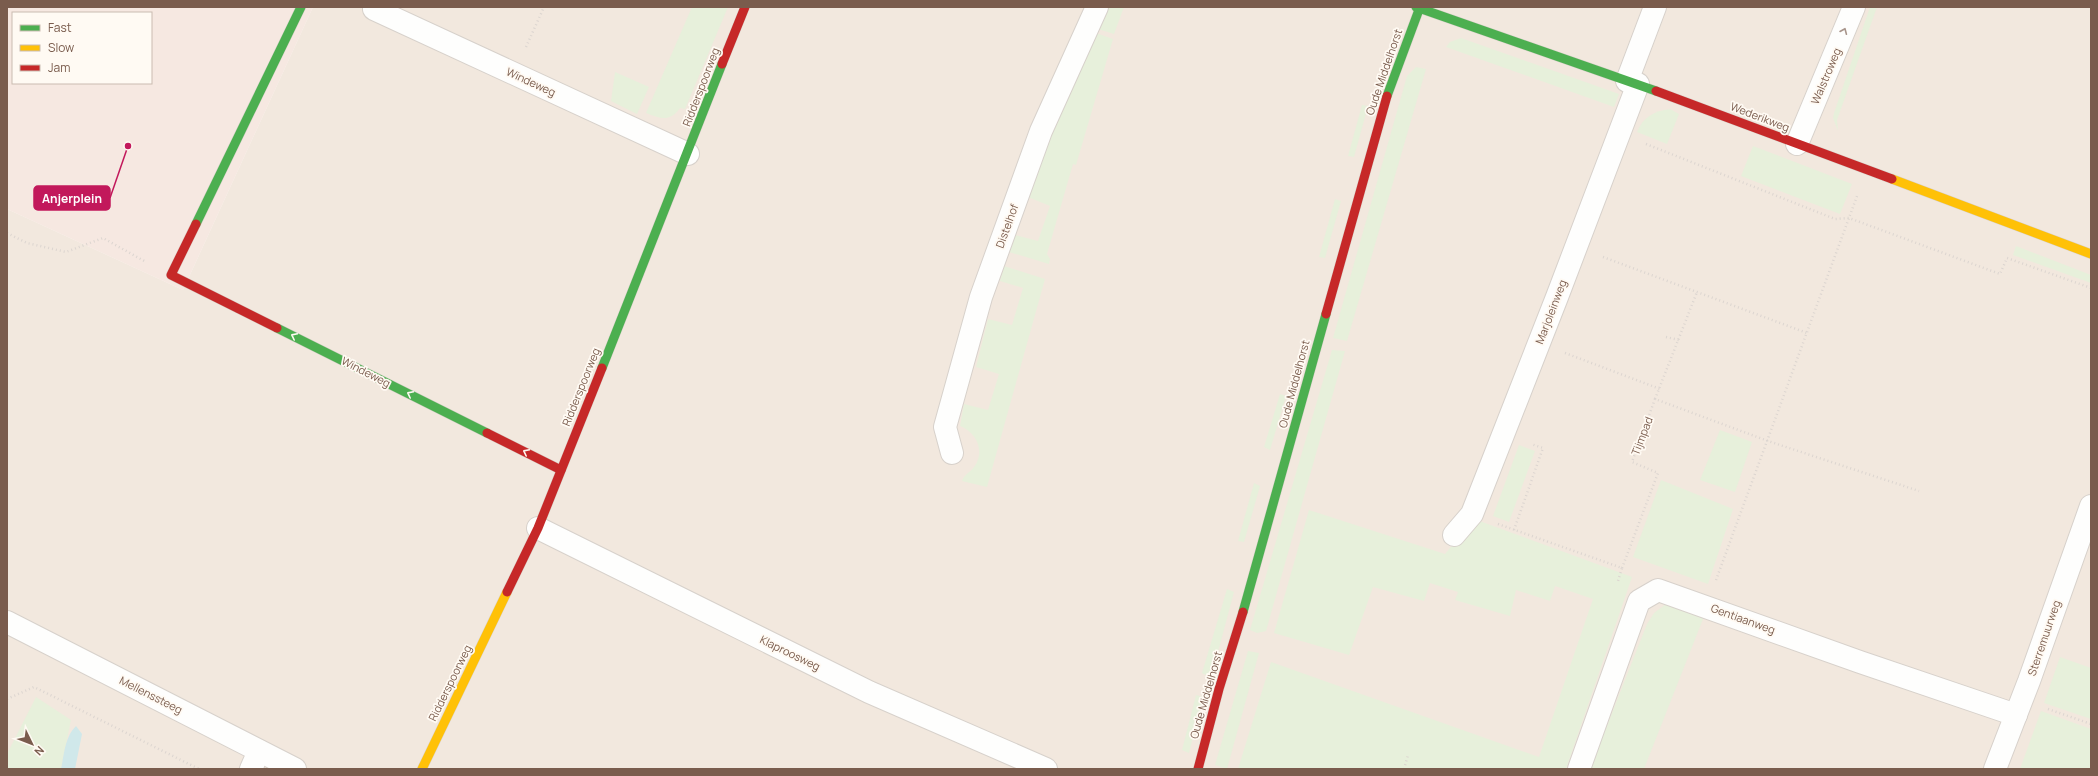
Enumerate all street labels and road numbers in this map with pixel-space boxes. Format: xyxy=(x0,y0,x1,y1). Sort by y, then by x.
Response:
street label: Oude Middelhorst xyxy=(1362,27,1405,117)
street label: Ridderspoorweg xyxy=(679,45,722,128)
street label: Walstroweg xyxy=(1807,45,1844,106)
street label: Windeweg xyxy=(504,64,558,100)
street label: Wederikweg xyxy=(1728,98,1792,135)
street label: Distelhof xyxy=(992,202,1021,250)
street label: Marjoleinweg xyxy=(1531,277,1570,346)
street label: Oude Middelhorst xyxy=(1275,338,1312,430)
street label: Ridderspoorweg xyxy=(558,345,603,428)
street label: Windeweg xyxy=(339,353,393,390)
street label: Tijmpad xyxy=(1627,414,1656,457)
street label: Sterremuurweg xyxy=(2024,598,2063,678)
street label: Gentiaanweg xyxy=(1709,600,1777,637)
street label: Klaproosweg xyxy=(758,632,823,674)
street label: Ridderspoorweg xyxy=(425,642,475,723)
street label: Oude Middelhorst xyxy=(1186,649,1225,740)
street label: Mellenssteeg xyxy=(117,672,185,717)

